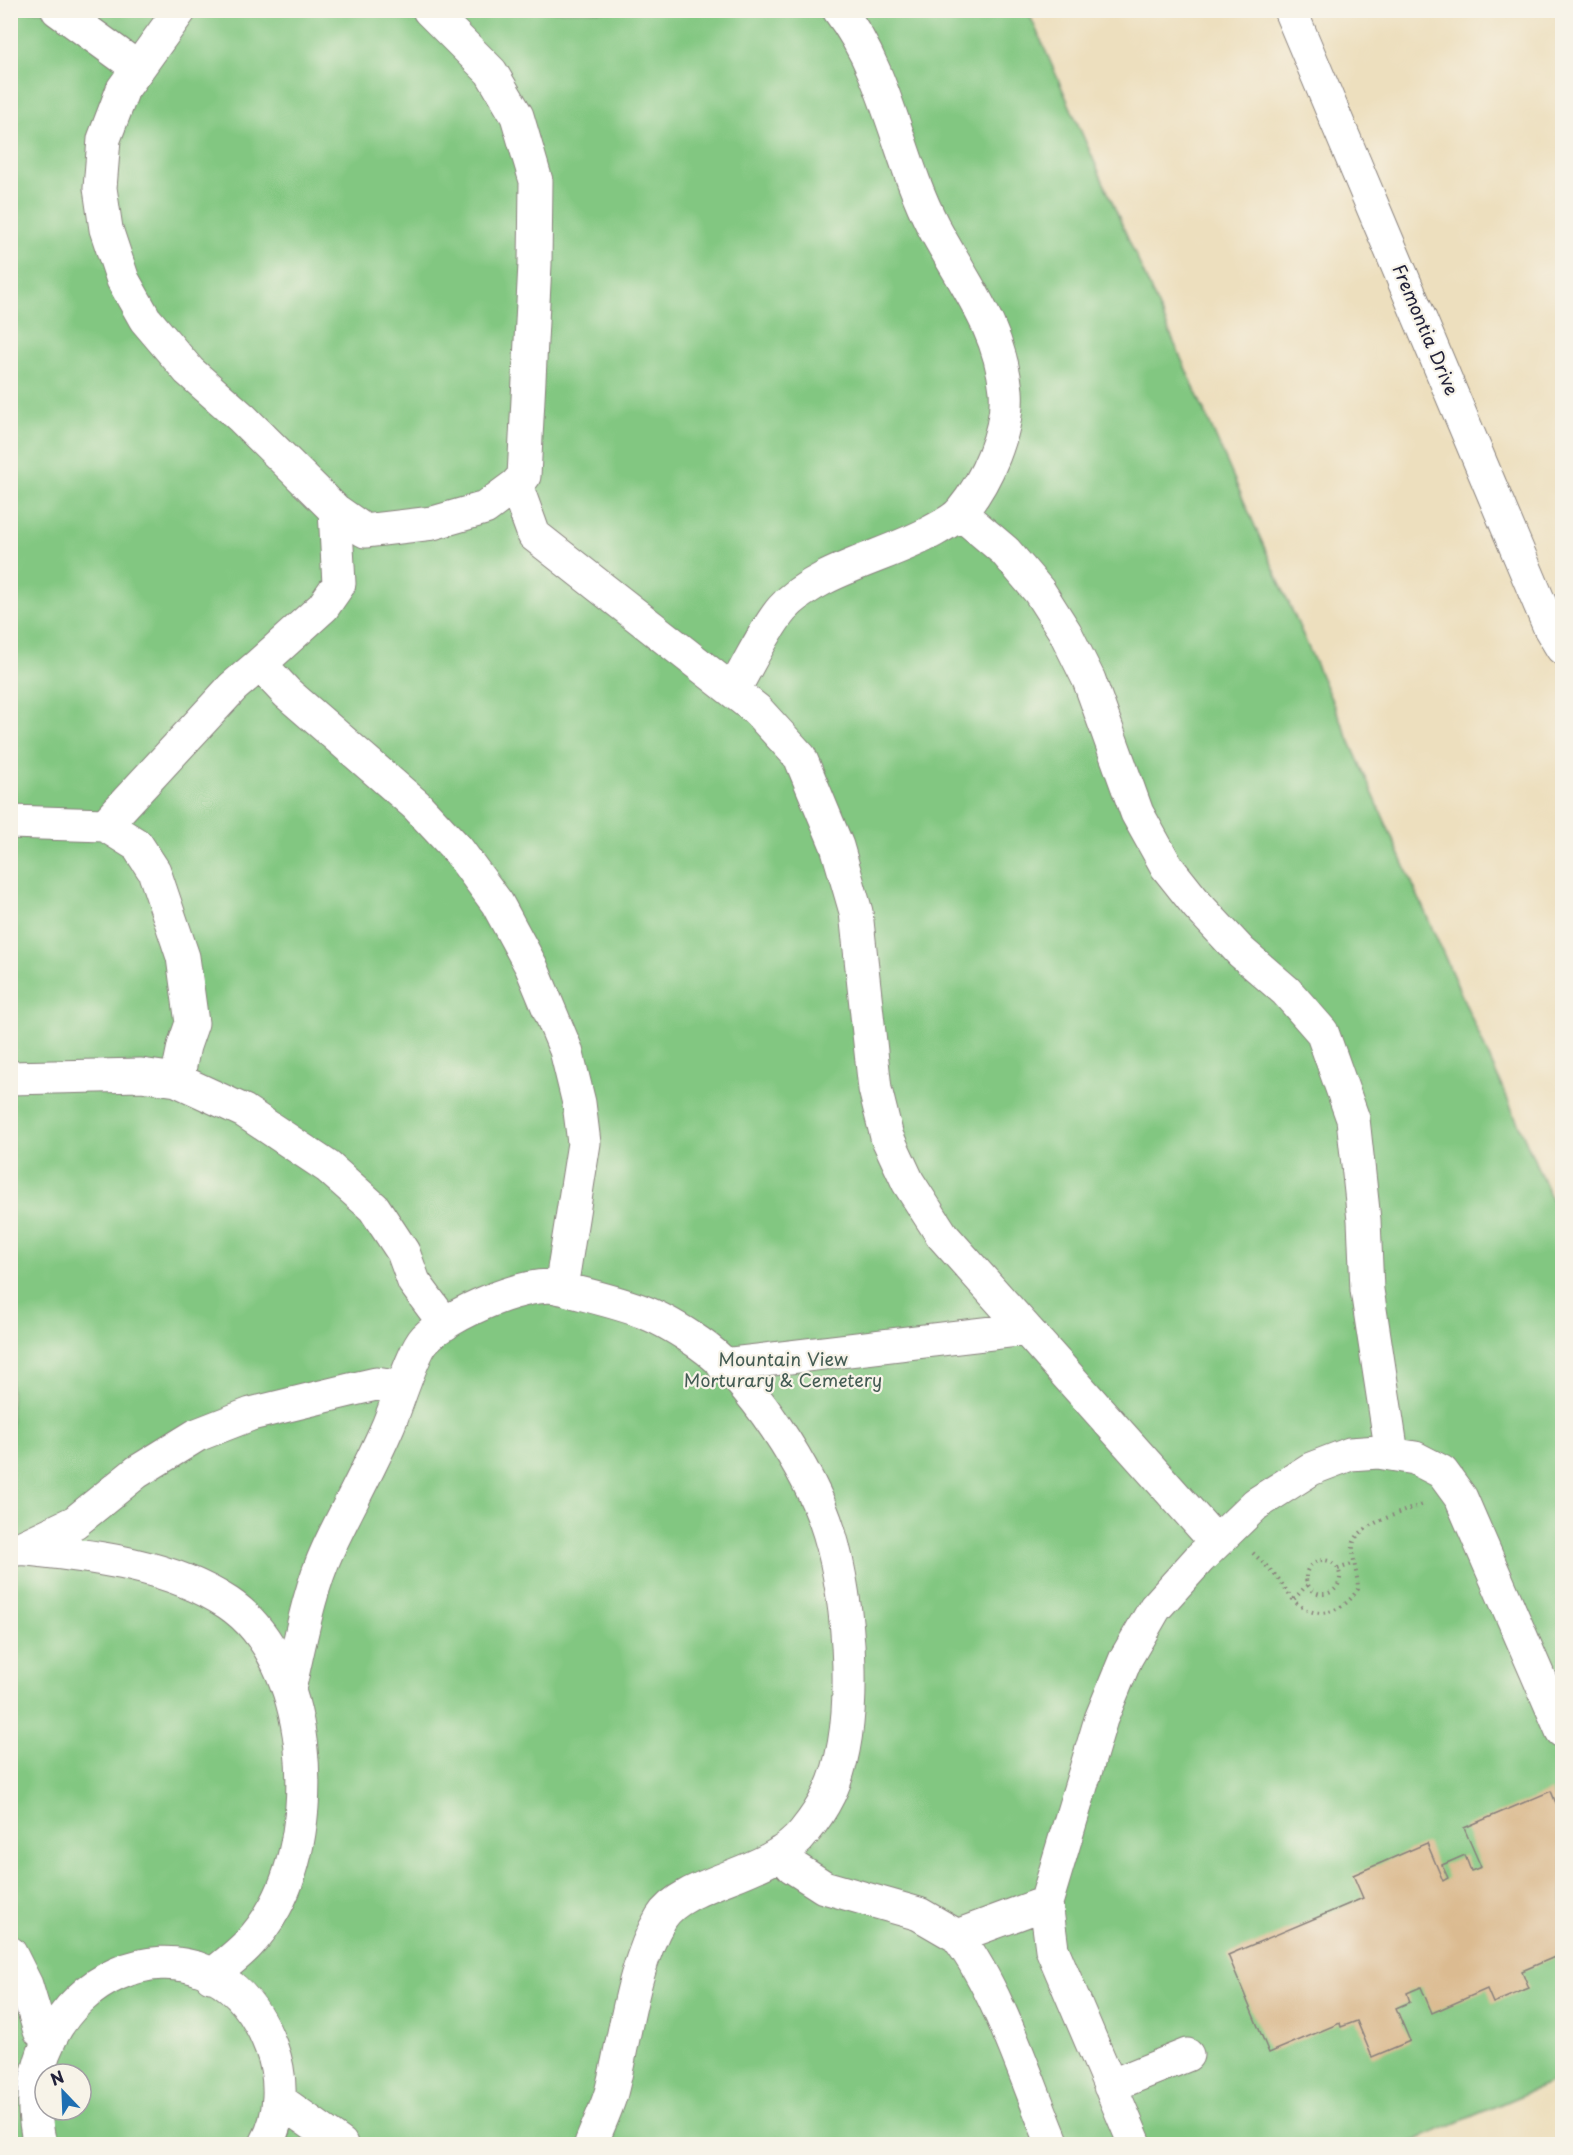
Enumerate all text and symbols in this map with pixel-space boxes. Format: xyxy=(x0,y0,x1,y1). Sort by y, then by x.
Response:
street label: Fremontia Drive xyxy=(1387,259,1466,400)
park label: Mountain View Morturary & Cemetery xyxy=(684,1345,882,1393)
north arrow xyxy=(33,2062,93,2122)
text: N xyxy=(46,2064,67,2091)

